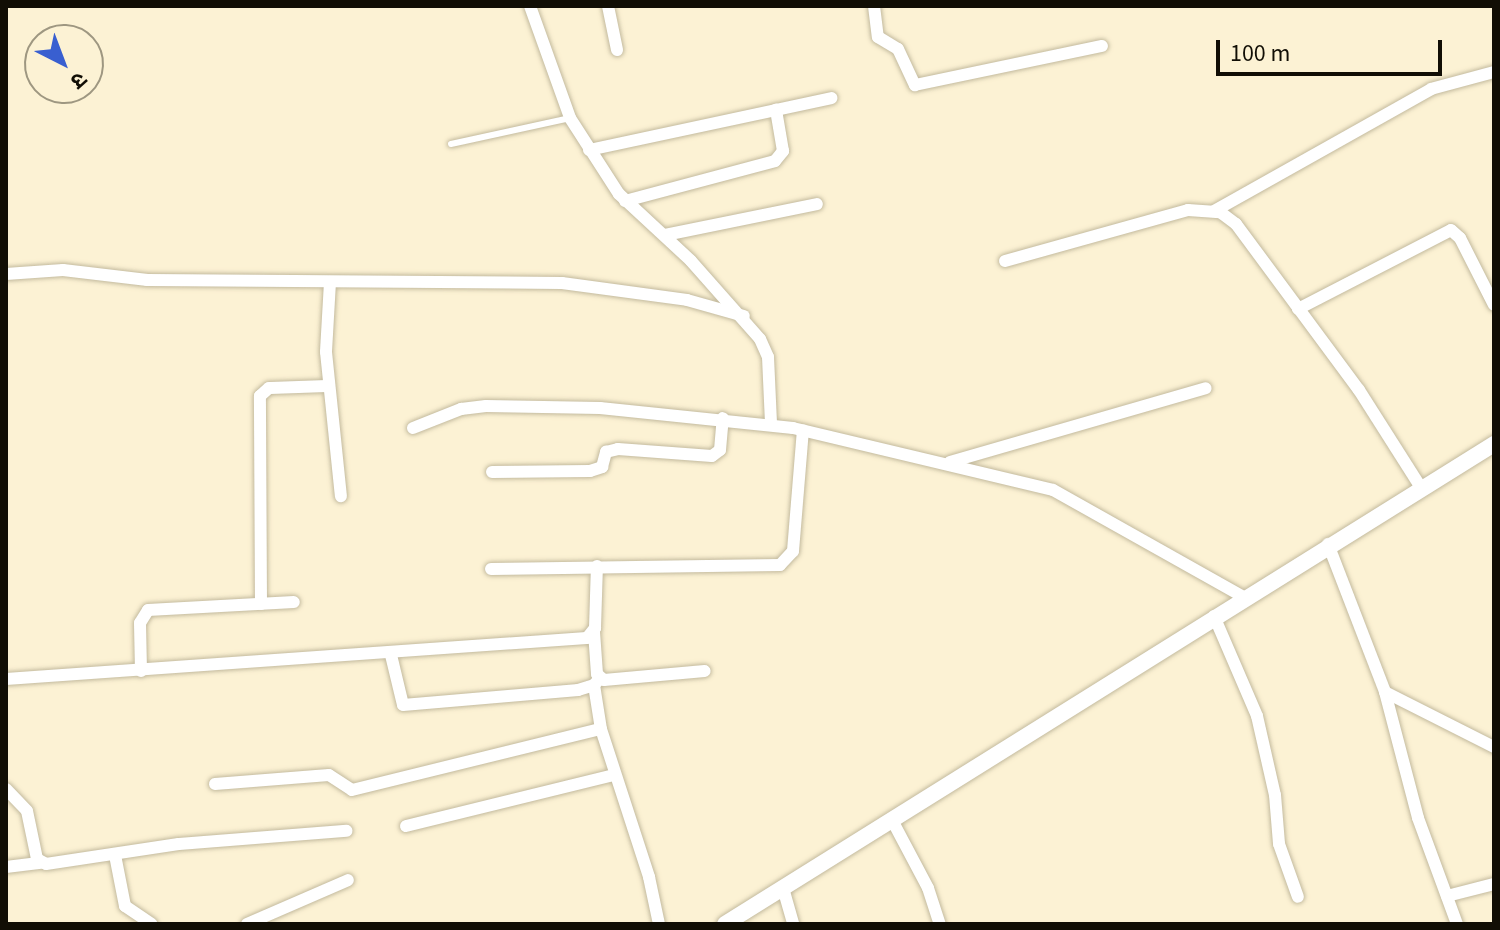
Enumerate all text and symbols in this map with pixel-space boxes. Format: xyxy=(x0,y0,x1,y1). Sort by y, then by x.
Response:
north arrow xyxy=(24,24,104,104)
scale bar xyxy=(1220,24,1446,74)
text: 100 m xyxy=(1230,36,1290,71)
text: उ xyxy=(63,64,94,97)

